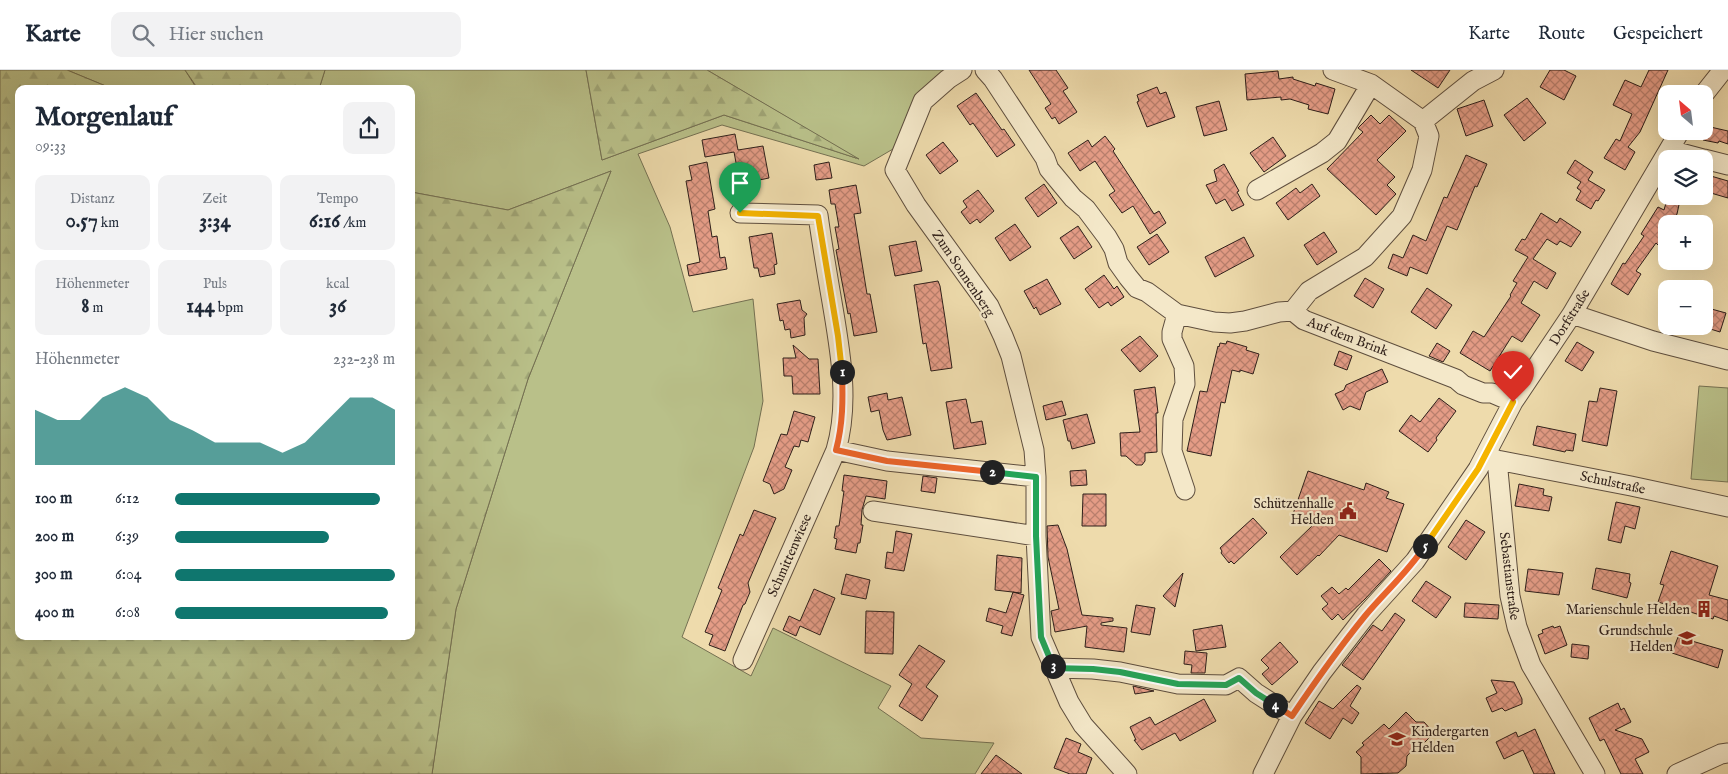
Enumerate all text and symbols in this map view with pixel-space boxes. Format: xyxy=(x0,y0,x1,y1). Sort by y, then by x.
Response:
search box xyxy=(111,12,461,57)
text: Karte xyxy=(25,19,81,50)
icon: search xyxy=(129,21,157,49)
text: Hier suchen xyxy=(169,23,264,47)
text: Karte xyxy=(1468,23,1510,46)
text: Route xyxy=(1538,23,1585,46)
text: Gespeichert xyxy=(1613,23,1703,46)
north arrow xyxy=(1658,85,1712,140)
map controls xyxy=(1658,85,1713,335)
text: Morgenlauf xyxy=(35,100,174,135)
button: share xyxy=(343,102,395,154)
text: 09:33 xyxy=(35,137,66,157)
button: layers xyxy=(1658,150,1713,205)
pin xyxy=(719,162,761,213)
icon: arrive xyxy=(726,169,754,197)
text: Distanz xyxy=(70,190,115,208)
text: Zeit xyxy=(203,190,227,208)
text: Tempo xyxy=(317,190,358,208)
text: 0.57 xyxy=(66,208,98,235)
text: 3:34 xyxy=(199,208,231,235)
text: 6:16 xyxy=(309,208,340,235)
text: km xyxy=(98,214,119,232)
text: /km xyxy=(340,214,366,232)
button: + xyxy=(1658,215,1713,270)
street label: Zum Sonnenberg xyxy=(927,227,999,321)
text: Höhenmeter xyxy=(55,275,129,293)
text: Puls xyxy=(203,275,227,293)
text: kcal xyxy=(326,275,349,293)
button: − xyxy=(1658,280,1713,335)
street label: Dorfstraße xyxy=(1545,285,1595,349)
text: 8 xyxy=(81,293,90,320)
text: 144 xyxy=(186,293,215,320)
text: 36 xyxy=(329,293,346,320)
text: m xyxy=(90,299,103,317)
text: bpm xyxy=(215,299,244,317)
street label: Auf dem Brink xyxy=(1303,313,1391,361)
text: Höhenmeter xyxy=(35,350,120,370)
text: 232–238 m xyxy=(333,350,395,370)
pin xyxy=(1492,351,1534,402)
icon: check xyxy=(1499,358,1527,386)
pin: 1 xyxy=(830,360,854,384)
text: 1 xyxy=(840,363,845,381)
pin: 2 xyxy=(980,460,1004,484)
text: 2 xyxy=(989,463,996,481)
street label: Schulstraße xyxy=(1579,467,1648,499)
text: 100 m xyxy=(35,489,72,509)
text: 6:12 xyxy=(115,489,139,509)
place label: Schützenhalle Helden xyxy=(1253,495,1335,529)
public building icon: Schützenhalle Helden xyxy=(1338,501,1358,521)
street label: Schmittenwiese xyxy=(764,511,816,600)
text: 200 m xyxy=(35,527,74,547)
text: 6:39 xyxy=(115,527,139,547)
street label: Sebastianstraße xyxy=(1495,531,1523,622)
pin: 5 xyxy=(1412,534,1438,558)
text: 5 xyxy=(1423,537,1428,555)
text: 300 m xyxy=(35,565,73,585)
text: 6:04 xyxy=(115,565,142,585)
building icon: Marienschule Helden xyxy=(1694,599,1714,619)
place label: Marienschule Helden xyxy=(1566,601,1691,619)
text: 400 m xyxy=(35,603,74,623)
text: 6:08 xyxy=(115,603,140,623)
place label: Grundschule Helden xyxy=(1599,622,1674,656)
school or university icon: Grundschule Helden xyxy=(1677,628,1697,648)
pin: 3 xyxy=(1040,654,1066,678)
text: 3 xyxy=(1051,657,1056,675)
pin: 4 xyxy=(1262,692,1288,718)
text: 4 xyxy=(1272,696,1279,714)
place label: Kindergarten Helden xyxy=(1411,723,1489,757)
school or university icon: Kindergarten Helden xyxy=(1387,729,1407,749)

